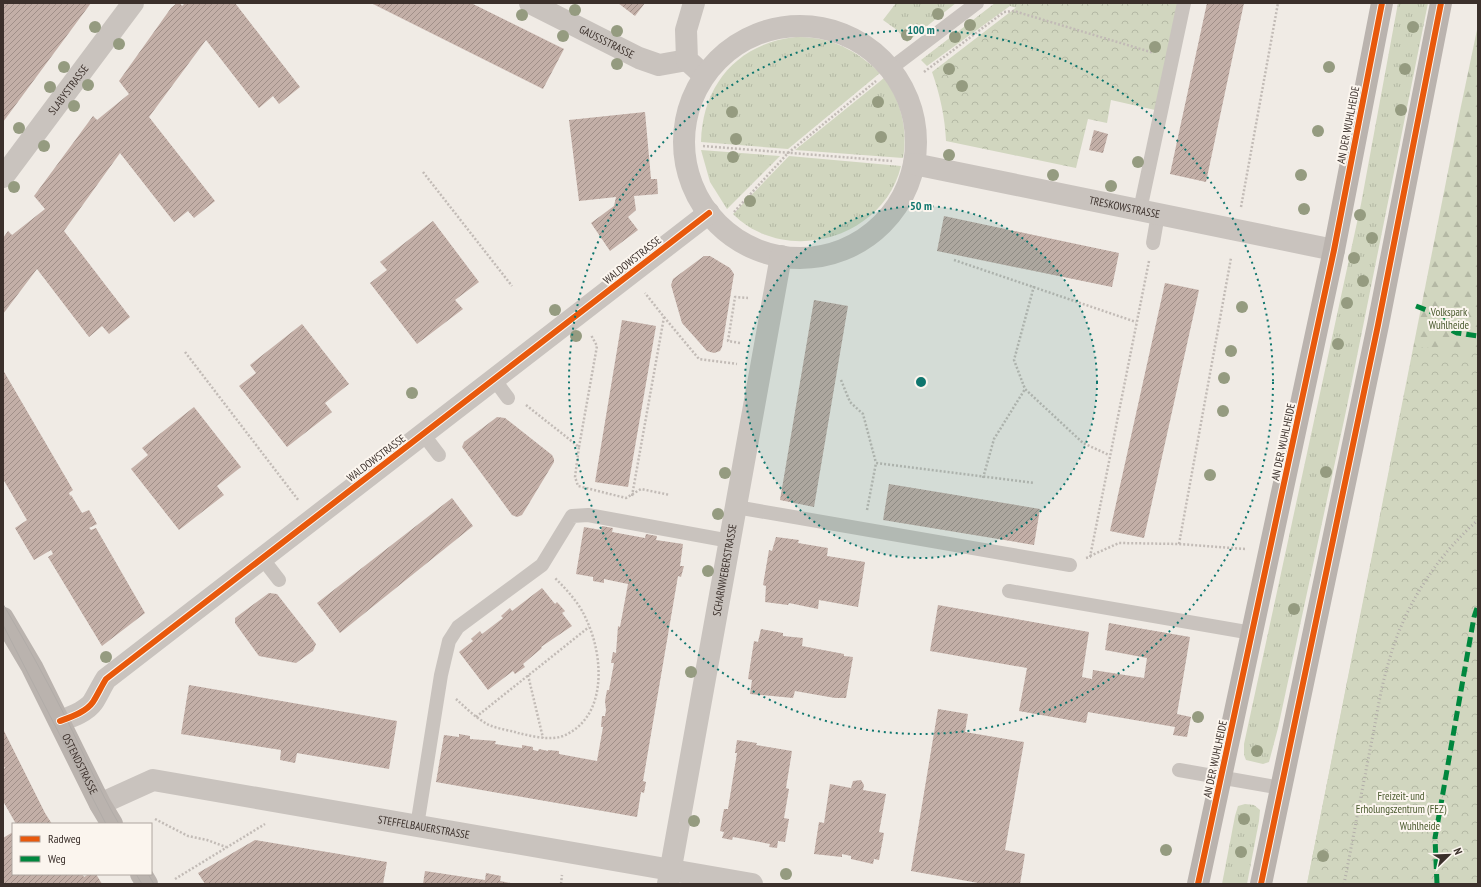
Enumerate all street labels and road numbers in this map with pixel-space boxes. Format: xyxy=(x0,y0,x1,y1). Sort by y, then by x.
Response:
street label: GAUSSSTRASSE xyxy=(577,22,637,62)
street label: SLABYSTRASSE xyxy=(45,62,92,117)
street label: AN DER WUHLHEIDE xyxy=(1334,85,1362,165)
street label: TRESKOWSTRASSE xyxy=(1088,193,1162,221)
street label: WALDOWSTRASSE xyxy=(600,233,664,287)
street label: AN DER WUHLHEIDE xyxy=(1268,402,1298,482)
street label: WALDOWSTRASSE xyxy=(344,431,408,485)
street label: SCHARNWEBERSTRASSE xyxy=(709,523,740,617)
street label: AN DER WUHLHEIDE xyxy=(1200,719,1230,799)
street label: OSTENDSTRASSE xyxy=(59,731,101,797)
street label: STEFFELBAUERSTRASSE xyxy=(377,812,471,842)

